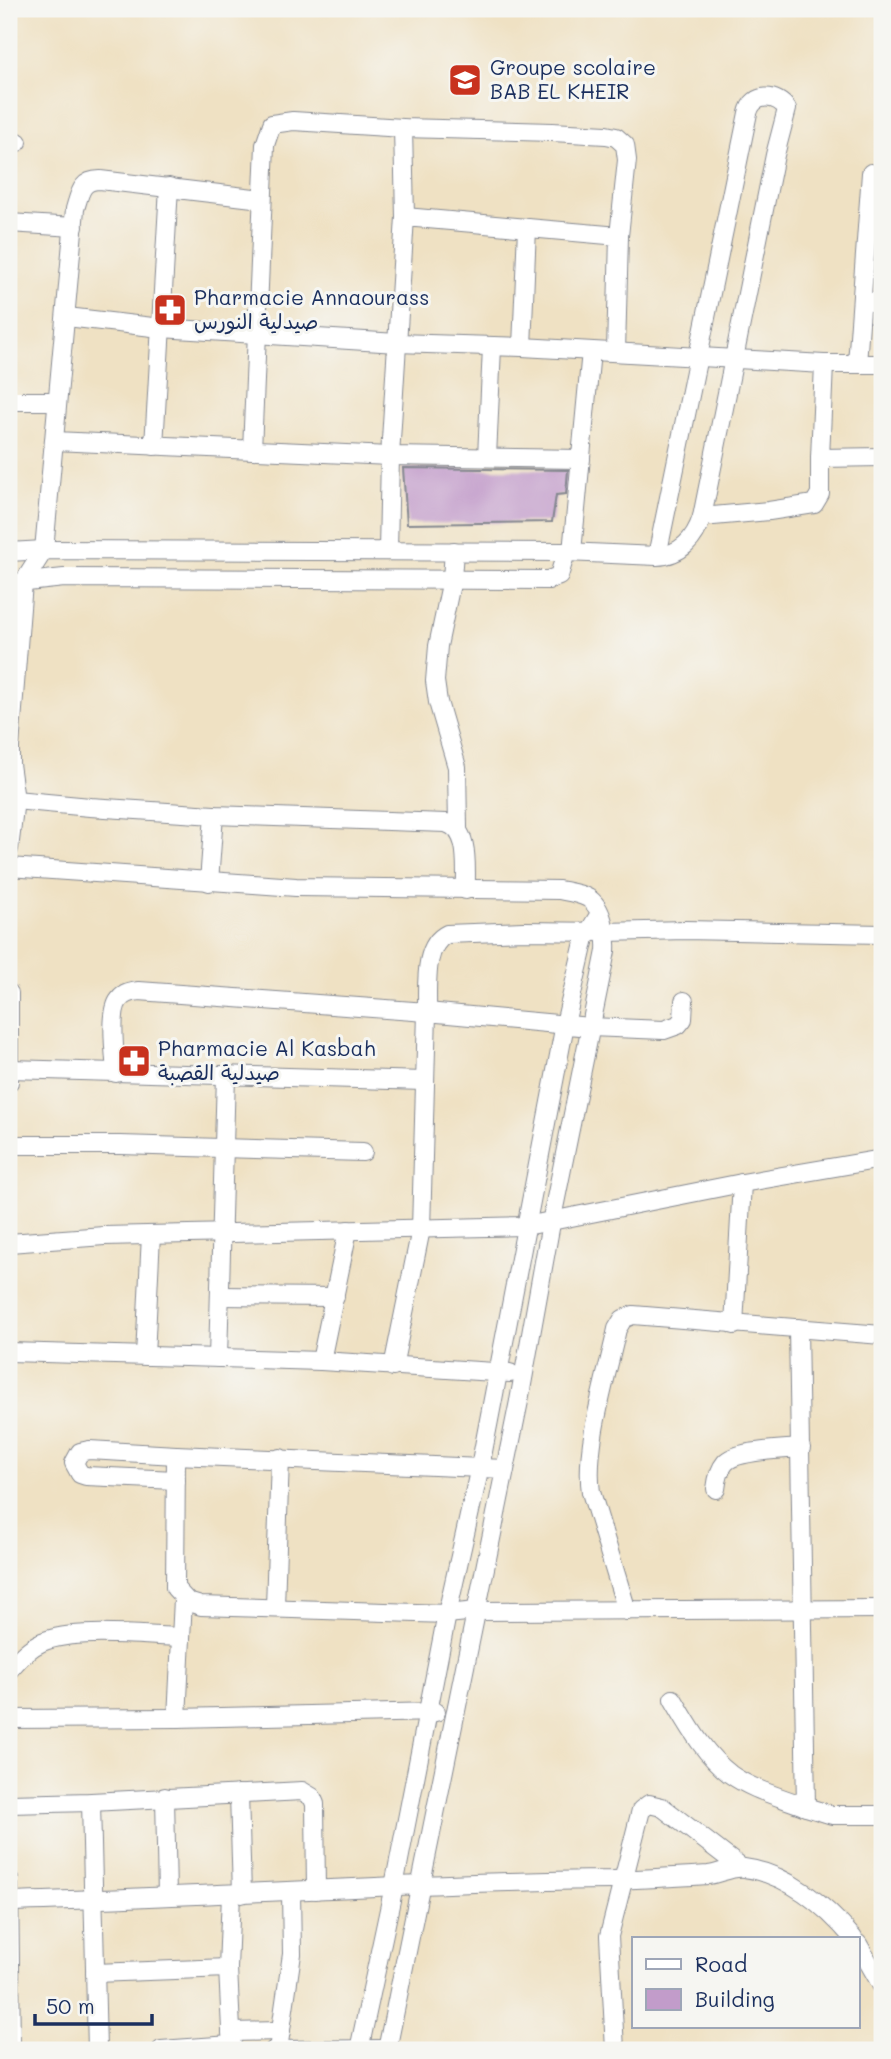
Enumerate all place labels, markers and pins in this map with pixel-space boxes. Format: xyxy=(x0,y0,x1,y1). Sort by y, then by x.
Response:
place label: Groupe scolaire BAB EL KHEIR xyxy=(490,53,656,104)
school or university icon: Groupe scolaire BAB EL KHEIR xyxy=(446,61,484,99)
place label: Pharmacie Annaourass صيدلية النورس xyxy=(194,283,429,335)
pharmacy icon: Pharmacie Annaourass صيدلية النورس xyxy=(151,291,189,329)
place label: Pharmacie Al Kasbah صيدلية القصبة xyxy=(158,1034,375,1086)
pharmacy icon: Pharmacie Al Kasbah صيدلية القصبة xyxy=(115,1042,153,1080)

